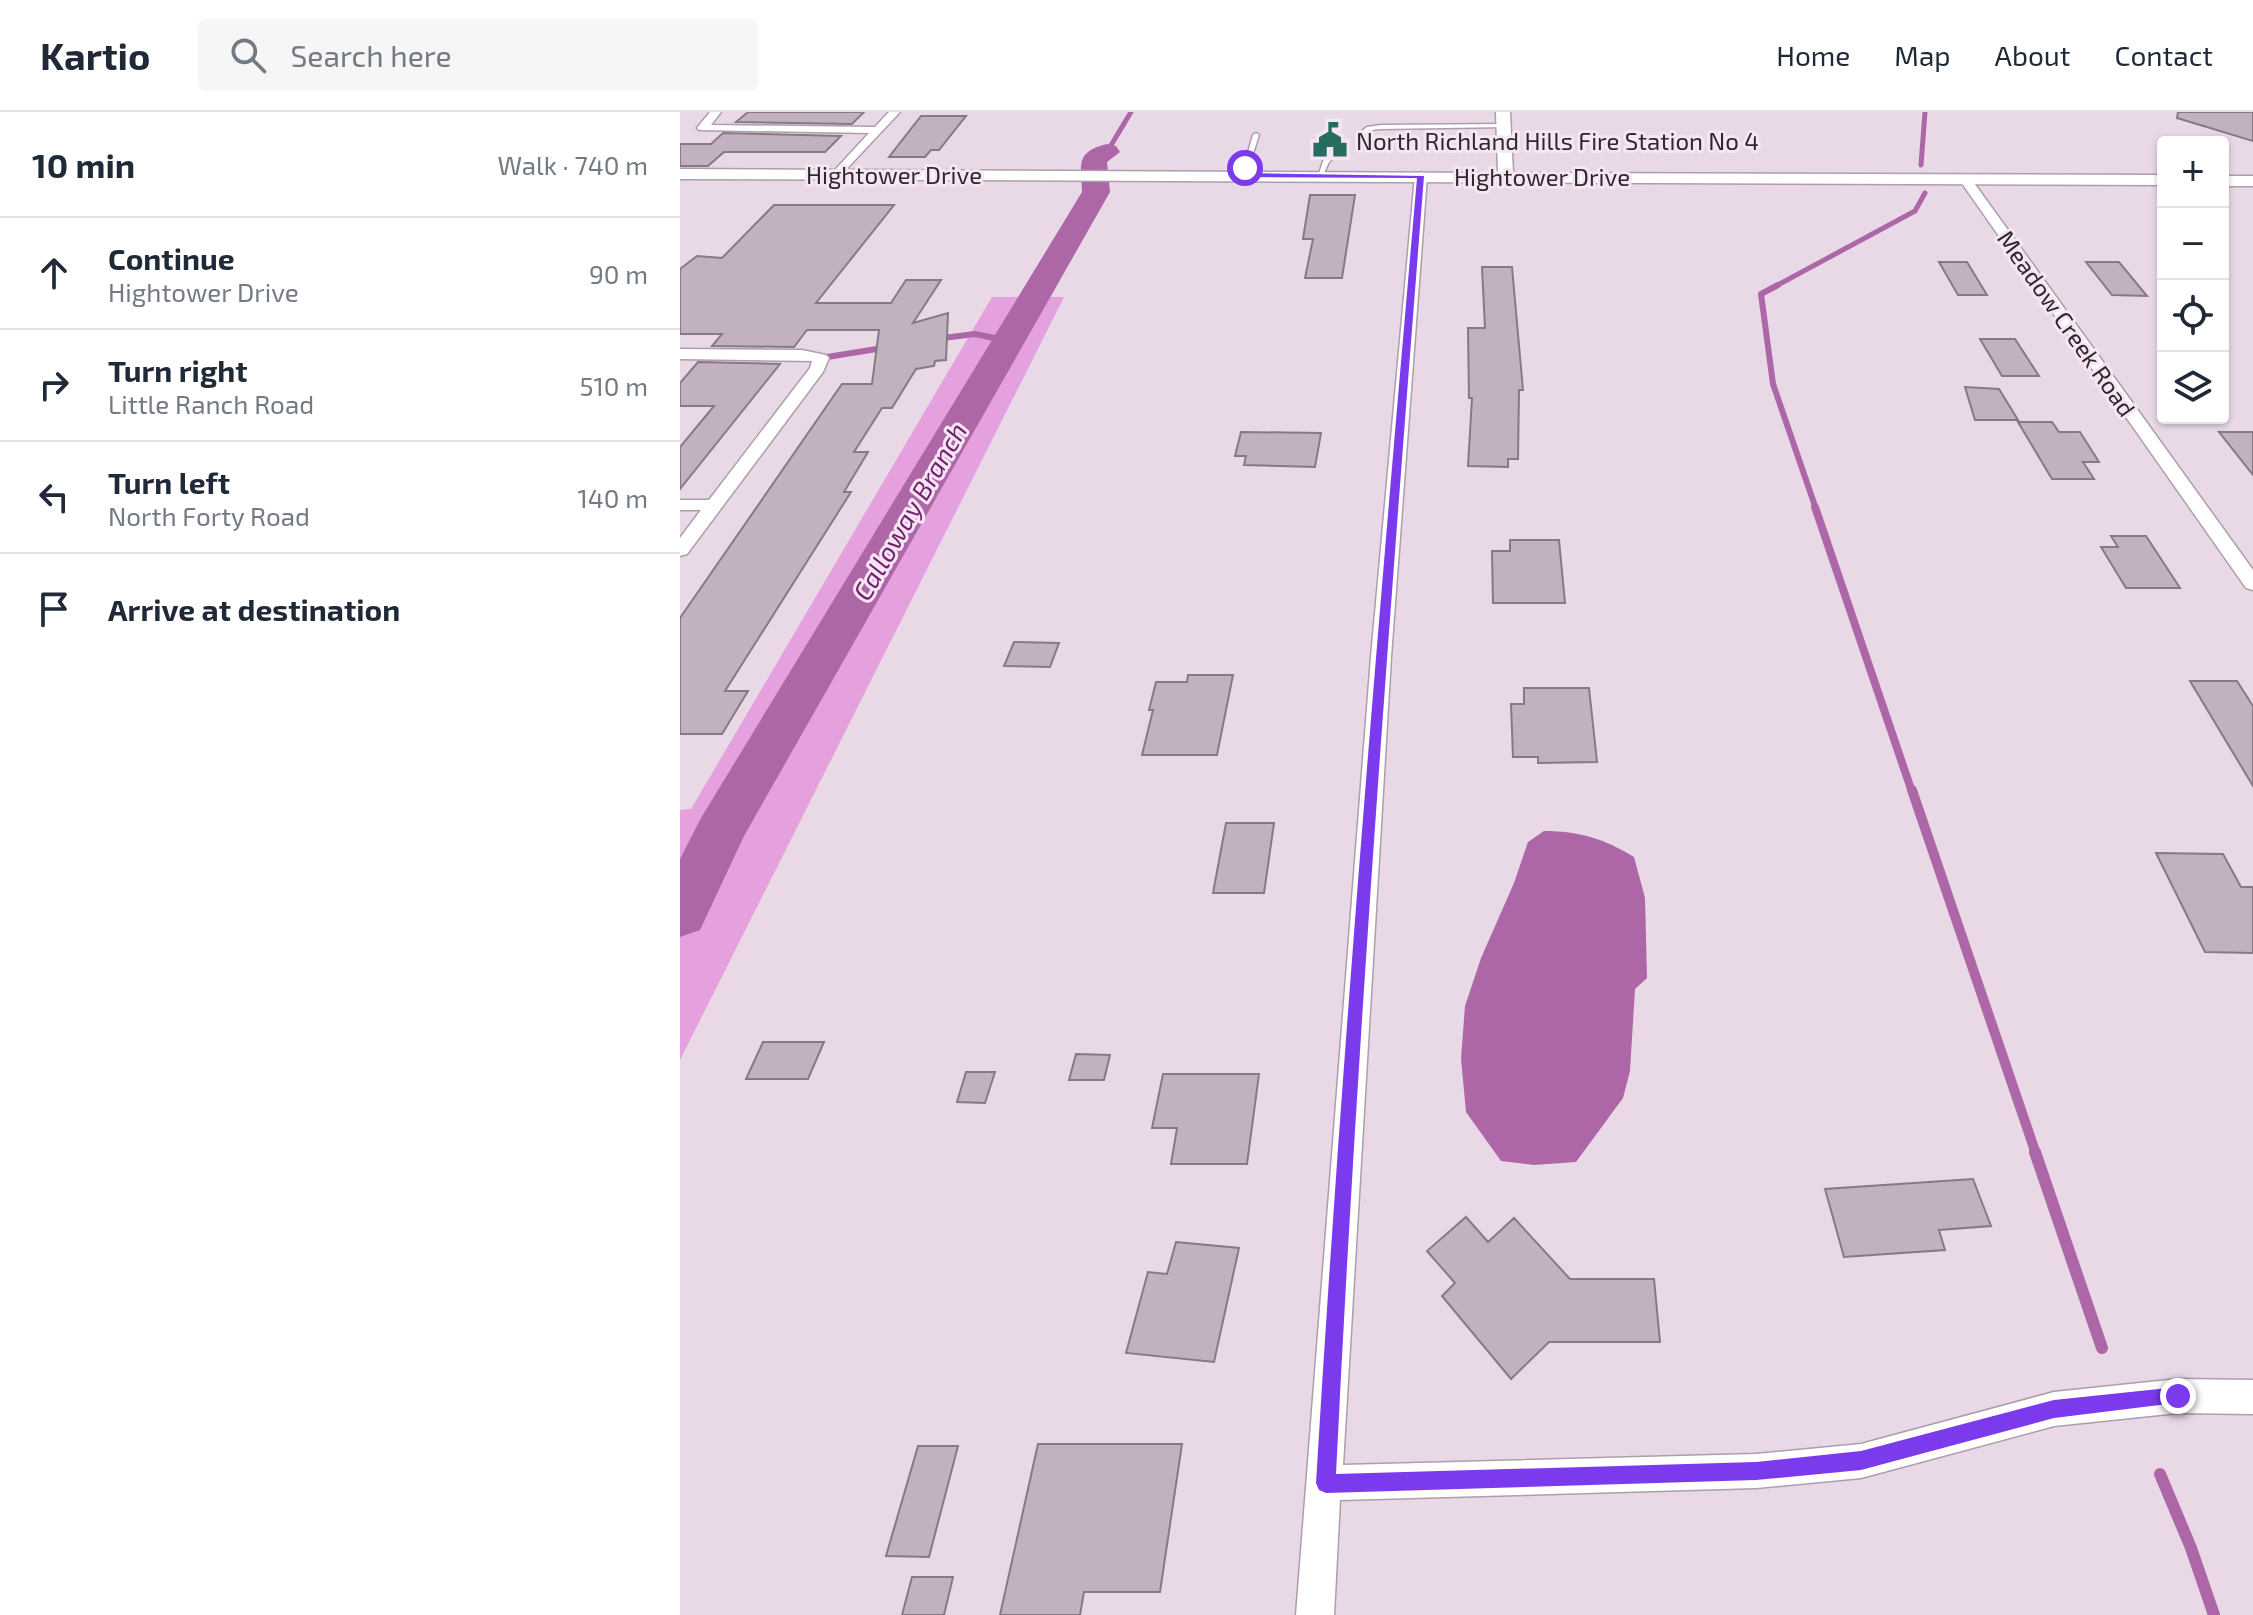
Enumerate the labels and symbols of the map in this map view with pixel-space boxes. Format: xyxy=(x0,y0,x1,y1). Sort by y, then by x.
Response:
public building icon: North Richland Hills Fire Station No 4 xyxy=(1311,121,1349,159)
place label: North Richland Hills Fire Station No 4 xyxy=(1356,126,1759,155)
route start xyxy=(1227,150,1263,186)
street label: Hightower Drive xyxy=(806,160,982,189)
street label: Hightower Drive xyxy=(1454,162,1630,191)
street label: Meadow Creek Road xyxy=(1992,224,2142,422)
water label: Calloway Branch xyxy=(846,417,973,606)
route end xyxy=(2160,1378,2196,1414)

